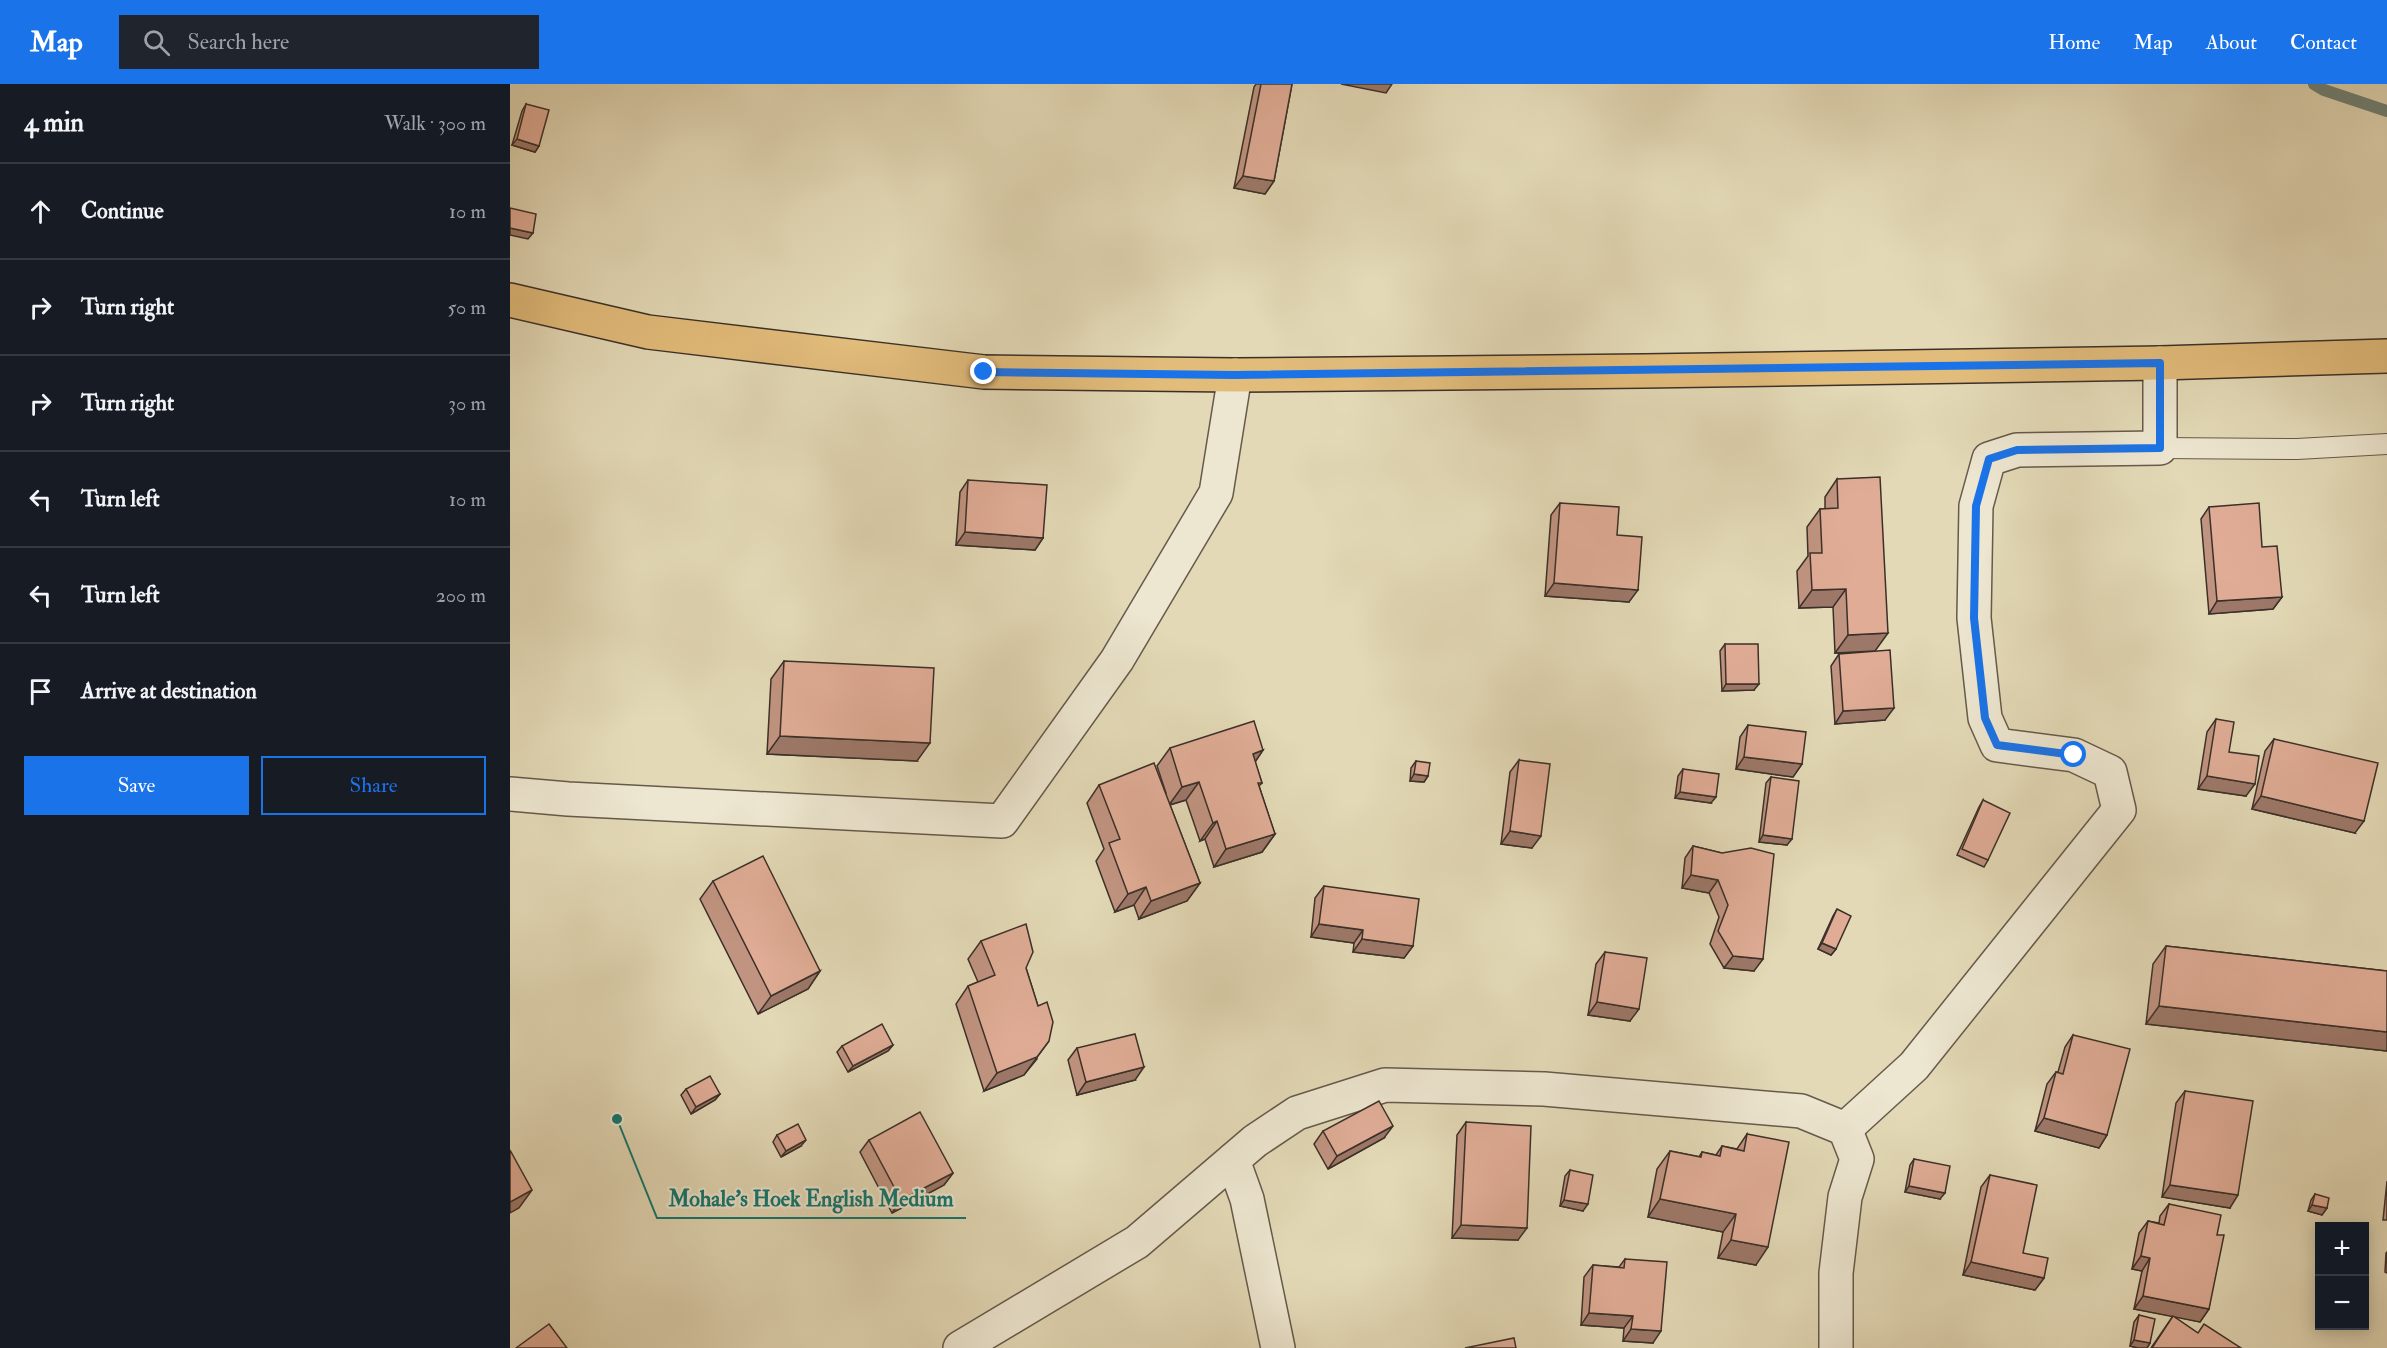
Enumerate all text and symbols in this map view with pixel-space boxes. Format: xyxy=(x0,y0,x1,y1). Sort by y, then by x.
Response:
search box xyxy=(119,15,539,69)
text: Map xyxy=(30,25,83,60)
icon: search xyxy=(140,26,173,59)
text: Search here xyxy=(188,28,289,56)
text: Home xyxy=(2048,29,2100,56)
text: Map xyxy=(2133,29,2173,56)
text: About xyxy=(2206,29,2257,56)
text: Contact xyxy=(2290,29,2357,56)
text: 4 min xyxy=(24,107,84,139)
text: Walk · 300 m xyxy=(384,111,486,136)
icon: ahead xyxy=(24,195,57,228)
text: Continue xyxy=(81,197,164,225)
text: 10 m xyxy=(449,199,486,224)
icon: right xyxy=(24,291,57,324)
text: Turn right xyxy=(81,293,174,321)
text: 50 m xyxy=(447,295,486,320)
route end xyxy=(970,358,996,384)
icon: right xyxy=(24,387,57,420)
text: Turn right xyxy=(81,389,174,417)
text: 30 m xyxy=(448,391,486,416)
icon: left xyxy=(24,483,57,516)
text: Turn left xyxy=(81,485,160,513)
text: 10 m xyxy=(449,487,486,512)
icon: left xyxy=(24,579,57,612)
text: Turn left xyxy=(81,581,160,609)
text: 200 m xyxy=(436,583,486,608)
icon: arrive xyxy=(24,675,57,708)
text: Arrive at destination xyxy=(81,677,257,705)
route start xyxy=(2060,741,2086,767)
button: Save xyxy=(24,756,249,815)
button: Share xyxy=(261,756,486,815)
callout: Mohale's Hoek English Medium xyxy=(657,1178,966,1218)
text: Mohale's Hoek English Medium xyxy=(667,1185,954,1214)
map controls xyxy=(2315,1222,2369,1330)
button: + xyxy=(2315,1222,2369,1276)
button: − xyxy=(2315,1276,2369,1330)

